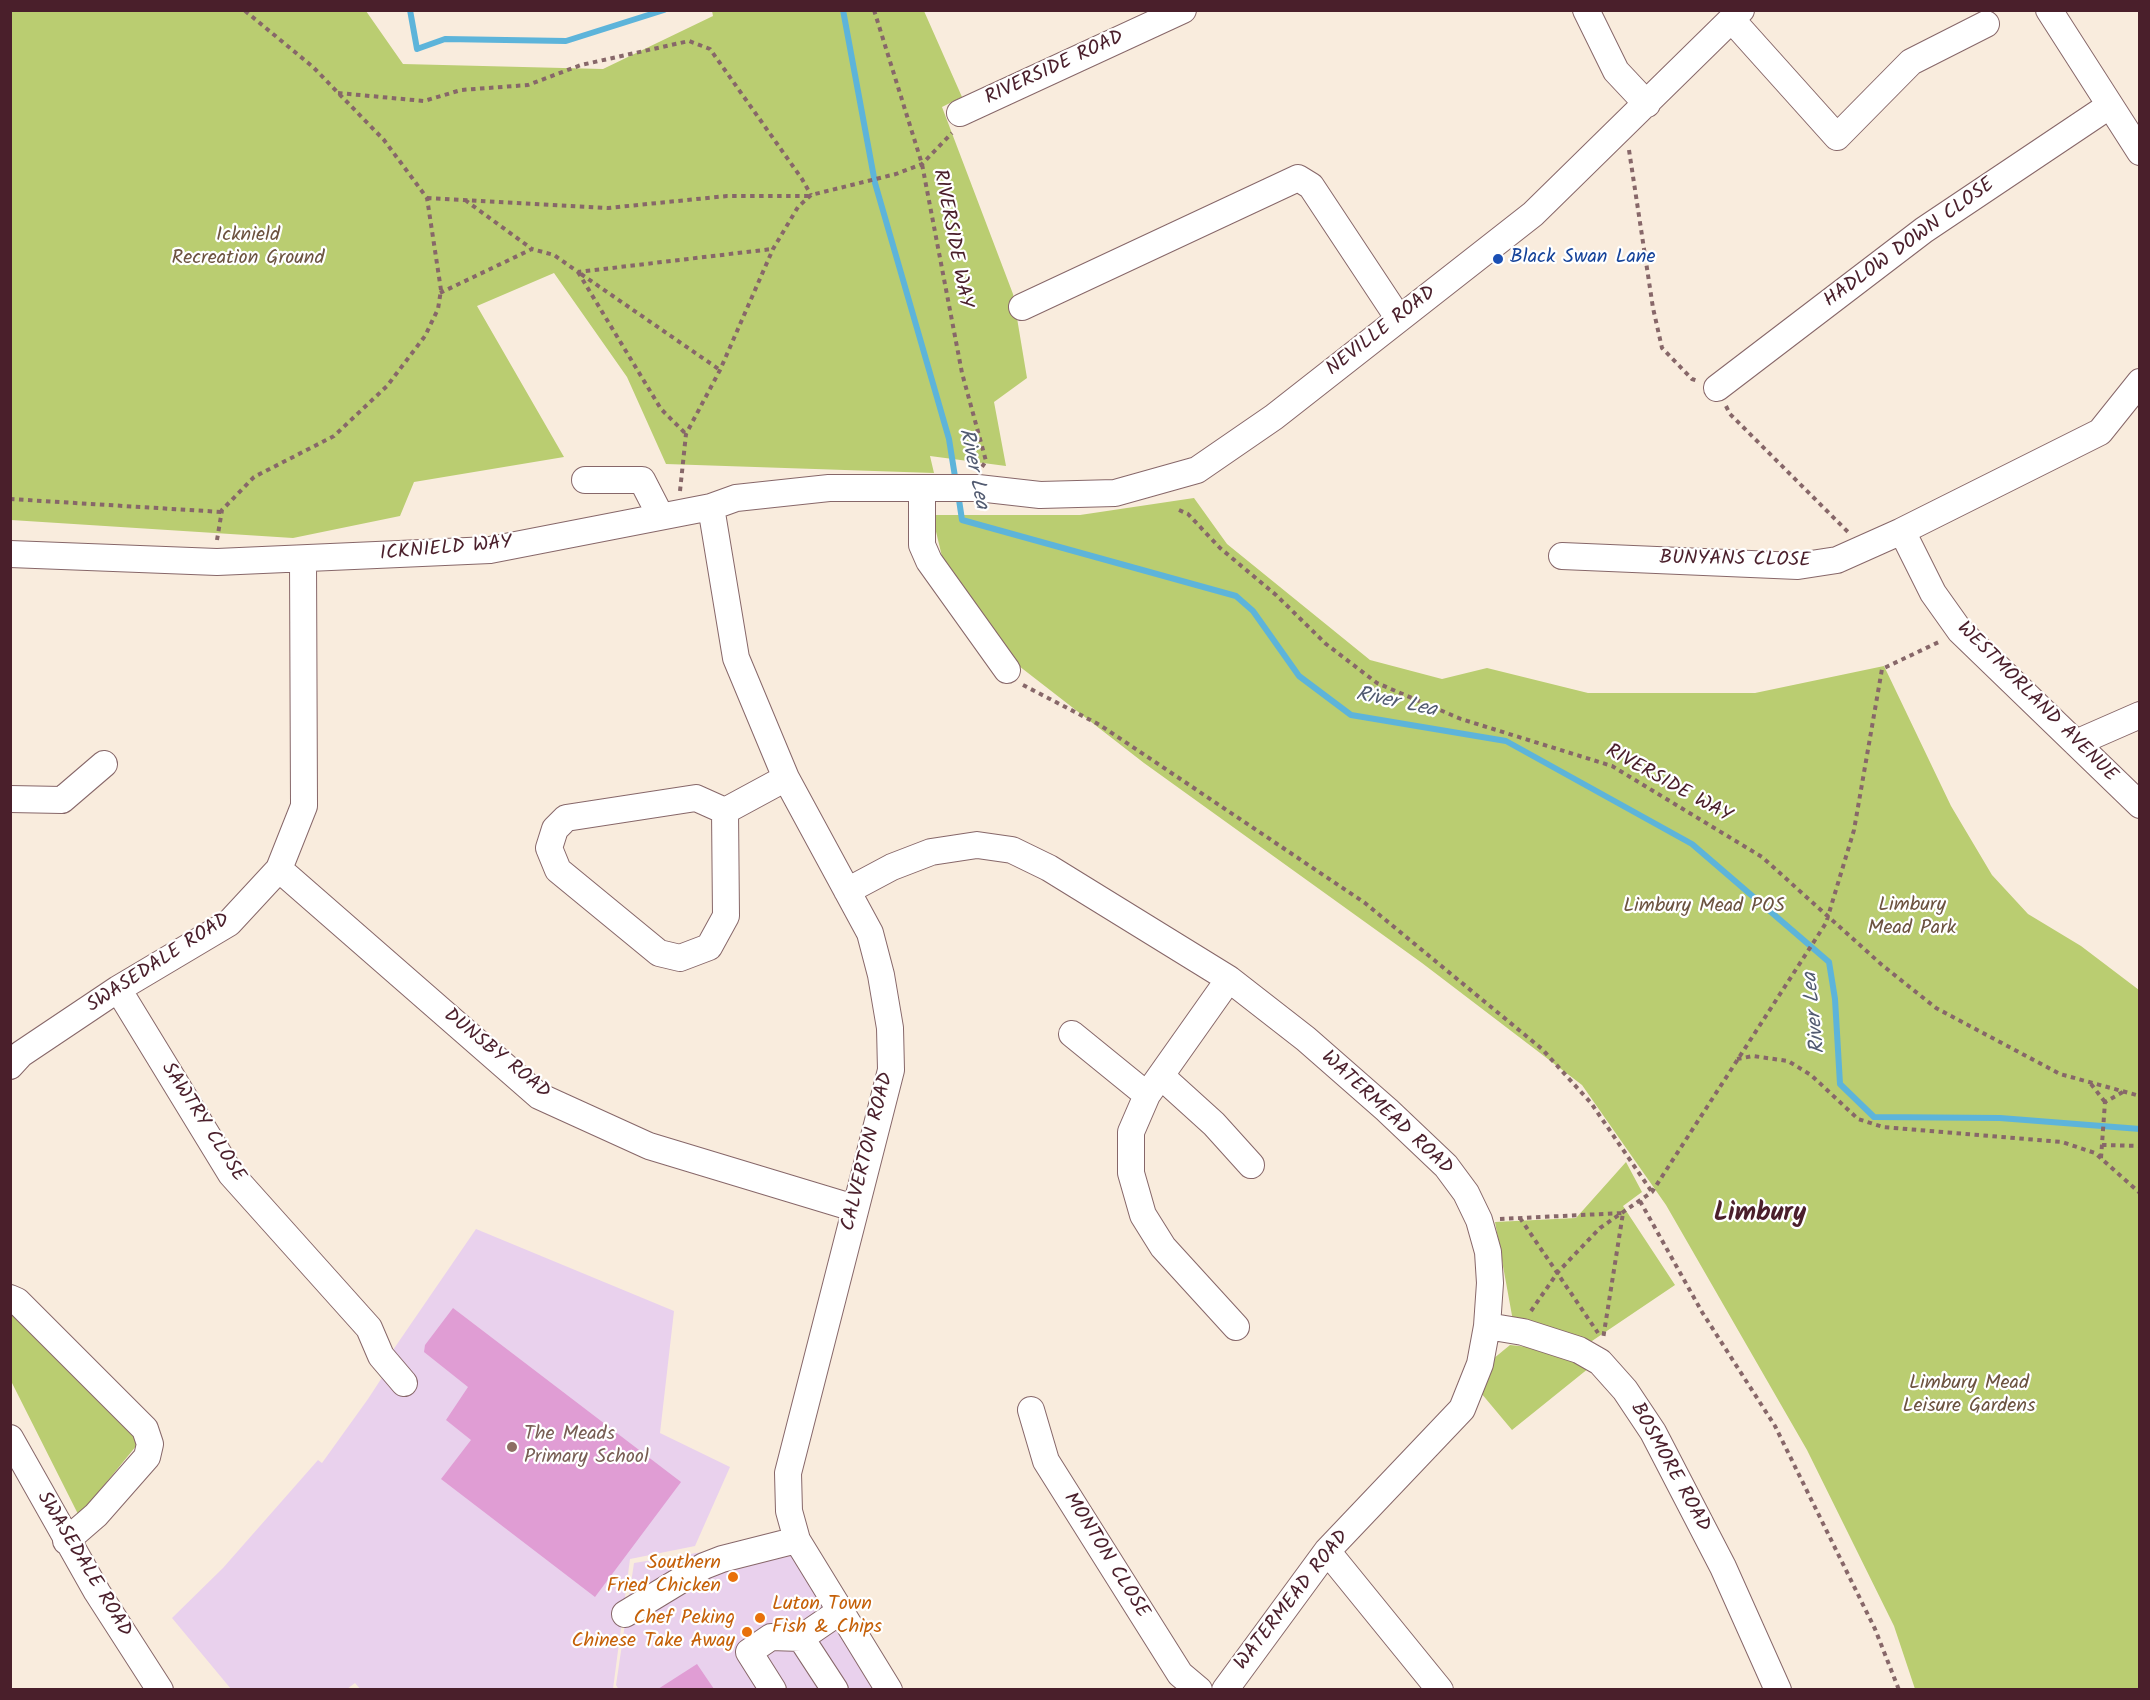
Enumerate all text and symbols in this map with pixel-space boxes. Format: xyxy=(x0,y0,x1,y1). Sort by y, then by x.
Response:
street label: RIVERSIDE ROAD xyxy=(982,26,1128,112)
street label: RIVERSIDE WAY xyxy=(926,168,976,310)
street label: HADLOW DOWN CLOSE xyxy=(1820,174,2000,314)
park label: Icknield Recreation Ground xyxy=(172,225,324,272)
place label: Black Swan Lane xyxy=(1510,247,1655,271)
marker: Black Swan Lane xyxy=(1491,252,1505,266)
street label: NEVILLE ROAD xyxy=(1322,282,1442,382)
water label: River Lea xyxy=(951,426,993,512)
street label: ICKNIELD WAY xyxy=(379,532,513,568)
street label: BUNYANS CLOSE xyxy=(1659,548,1811,574)
street label: WESTMORLAND AVENUE xyxy=(1951,618,2121,788)
water label: River Lea xyxy=(1353,683,1439,725)
street label: RIVERSIDE WAY xyxy=(1601,740,1735,830)
park label: Limbury Mead Park xyxy=(1868,895,1956,942)
park label: Limbury Mead POS xyxy=(1623,896,1785,920)
street label: SWASEDALE ROAD xyxy=(83,909,235,1019)
water label: River Lea xyxy=(1799,971,1833,1055)
street label: DUNSBY ROAD xyxy=(438,1005,554,1105)
street label: WATERMEAD ROAD xyxy=(1315,1047,1457,1181)
street label: SAWTRY CLOSE xyxy=(154,1059,250,1187)
street label: CALVERTON ROAD xyxy=(838,1070,900,1234)
district label: Limbury xyxy=(1714,1200,1806,1232)
park label: Limbury Mead Leisure Gardens xyxy=(1903,1373,2035,1420)
street label: BOSMORE ROAD xyxy=(1624,1399,1714,1537)
place label: The Meads Primary School xyxy=(524,1424,649,1471)
marker: The Meads Primary School xyxy=(505,1440,519,1454)
street label: SWASEDALE ROAD xyxy=(30,1488,136,1642)
street label: MONTON CLOSE xyxy=(1057,1489,1153,1623)
street label: WATERMEAD ROAD xyxy=(1231,1526,1355,1676)
place label: Southern Fried Chicken xyxy=(607,1553,721,1600)
marker: Southern Fried Chicken xyxy=(726,1570,740,1584)
place label: Luton Town Fish & Chips xyxy=(772,1594,882,1641)
place label: Chef Peking Chinese Take Away xyxy=(571,1608,735,1655)
marker: Luton Town Fish & Chips xyxy=(753,1611,767,1625)
marker: Chef Peking Chinese Take Away xyxy=(740,1625,754,1639)

